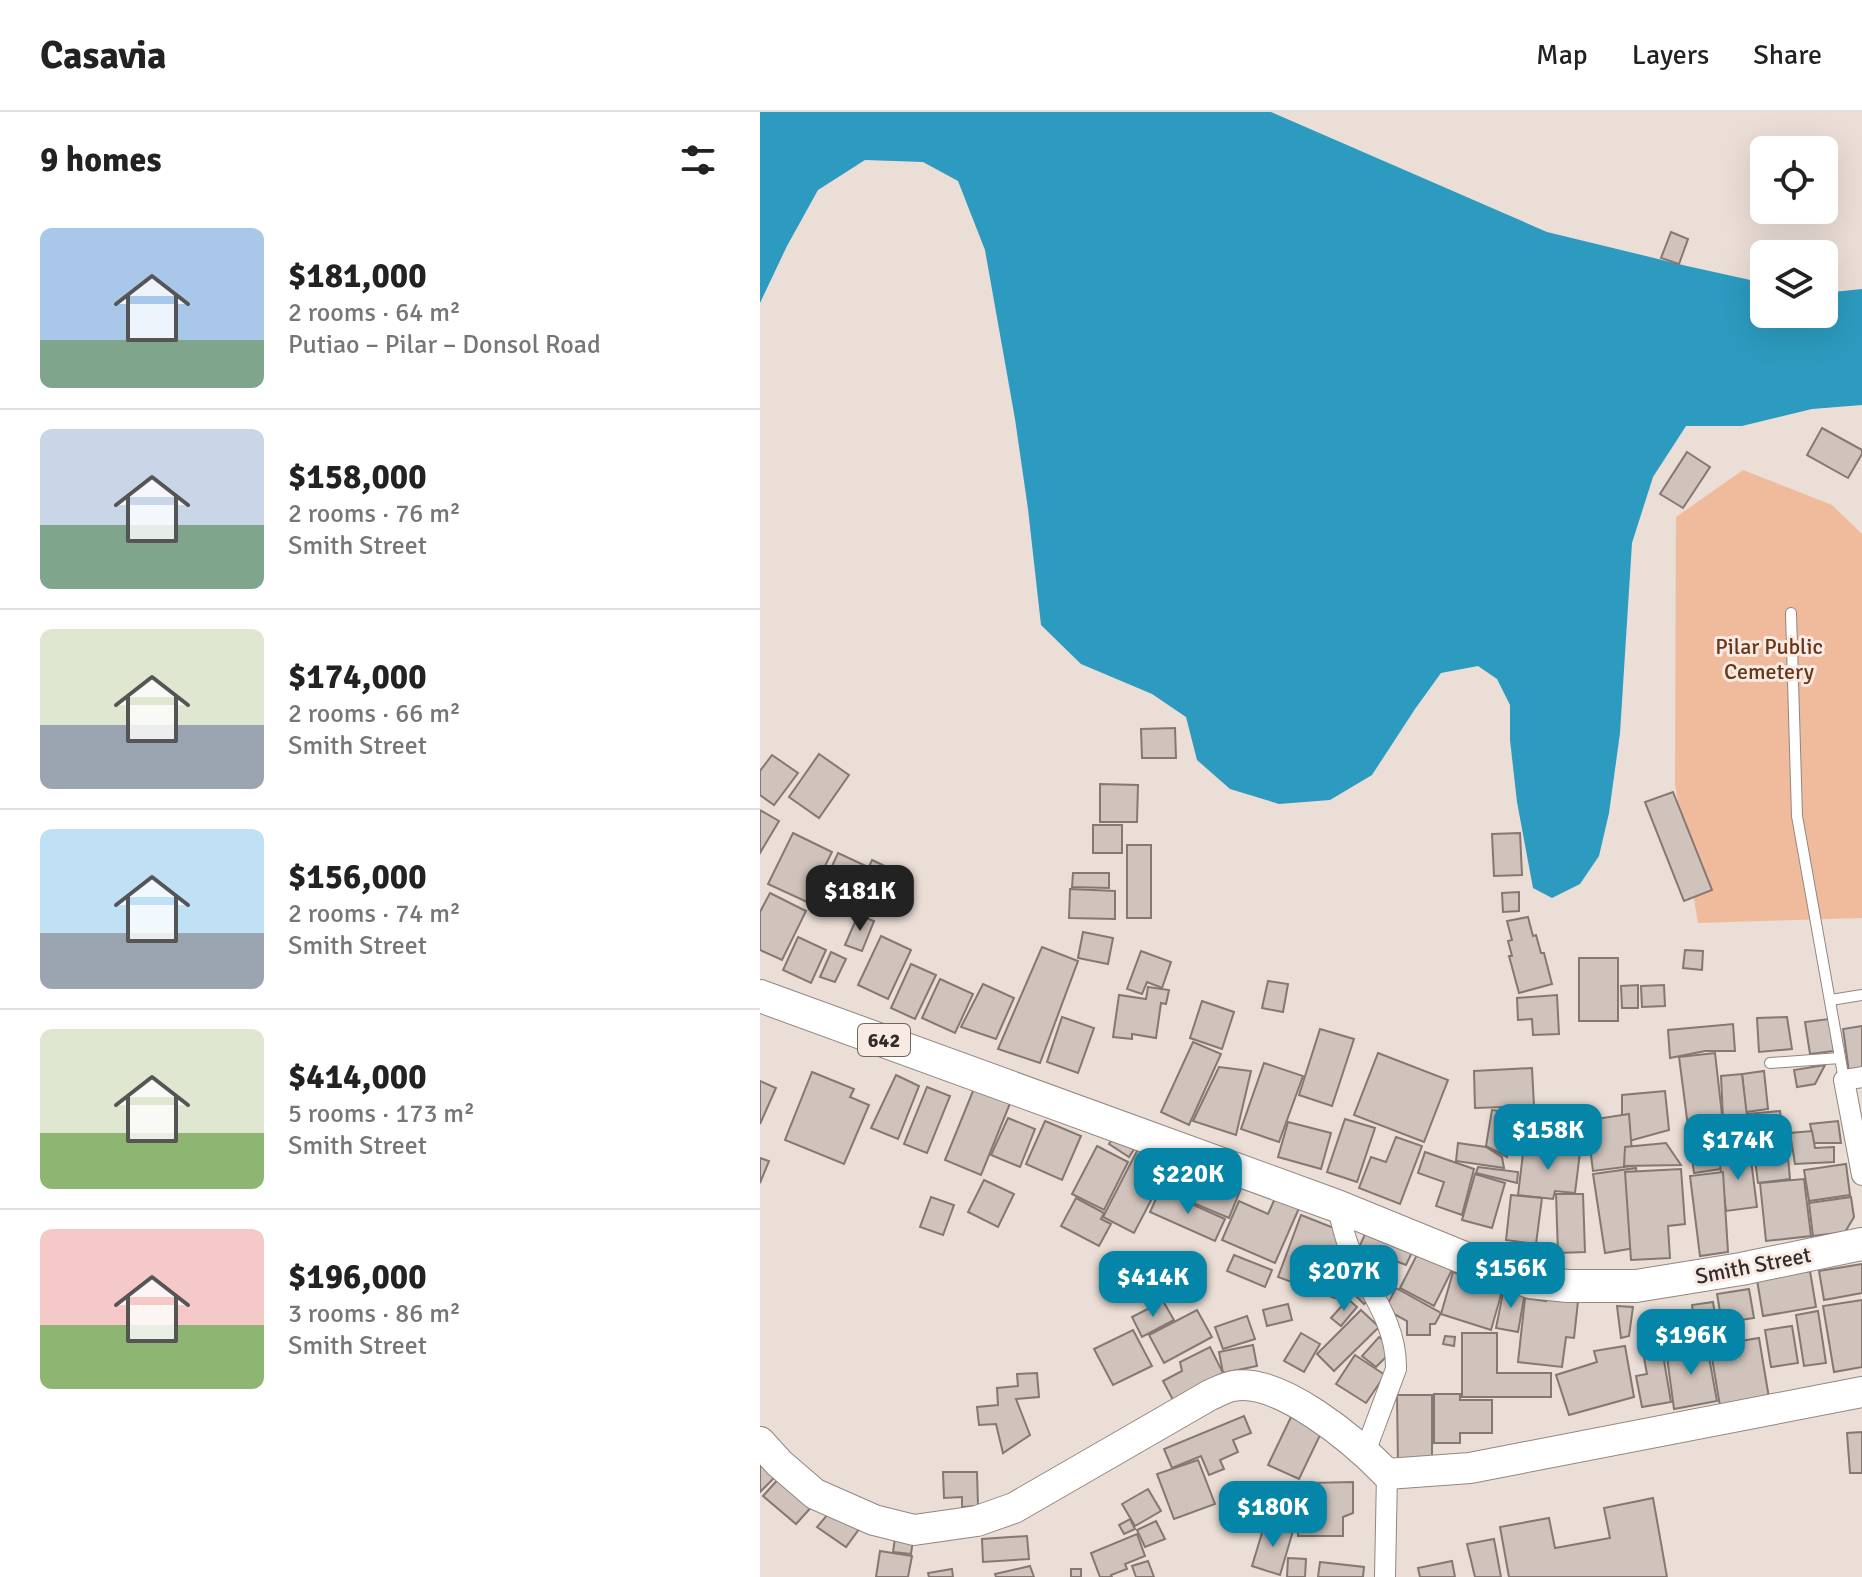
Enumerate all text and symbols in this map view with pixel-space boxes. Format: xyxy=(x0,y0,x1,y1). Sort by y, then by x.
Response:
text: Casavia xyxy=(40,32,167,79)
text: Map xyxy=(1536,38,1588,72)
text: Layers xyxy=(1632,38,1709,72)
text: Share xyxy=(1753,38,1822,72)
map controls xyxy=(1750,136,1838,328)
button: locate xyxy=(1750,136,1838,224)
icon: filters xyxy=(676,138,720,182)
text: 9 homes xyxy=(40,139,161,181)
button: layers xyxy=(1750,240,1838,328)
text: $181,000 xyxy=(288,255,427,297)
icon: home xyxy=(104,260,200,356)
text: 2 rooms · 64 m² xyxy=(288,297,461,329)
text: Putiao – Pilar – Donsol Road xyxy=(288,329,601,361)
text: $158,000 xyxy=(288,456,427,498)
icon: home xyxy=(104,461,200,557)
text: 2 rooms · 76 m² xyxy=(288,498,461,530)
text: Smith Street xyxy=(288,530,427,562)
park label: Pilar Public Cemetery xyxy=(1715,633,1823,685)
text: $174,000 xyxy=(288,656,427,698)
icon: home xyxy=(104,661,200,757)
text: 2 rooms · 66 m² xyxy=(288,698,461,730)
text: Smith Street xyxy=(288,730,427,762)
text: $156,000 xyxy=(288,856,427,898)
icon: home xyxy=(104,861,200,957)
pin: $181K xyxy=(804,865,916,933)
text: $181K xyxy=(824,875,896,907)
text: 2 rooms · 74 m² xyxy=(288,898,461,930)
text: Smith Street xyxy=(288,930,427,962)
road number: 642 xyxy=(858,1024,910,1056)
text: $414,000 xyxy=(288,1056,427,1098)
icon: home xyxy=(104,1061,200,1157)
text: 5 rooms · 173 m² xyxy=(288,1098,475,1130)
pin: $158K xyxy=(1492,1104,1604,1172)
text: $158K xyxy=(1512,1114,1584,1146)
pin: $174K xyxy=(1682,1114,1794,1182)
text: $174K xyxy=(1702,1124,1774,1156)
text: Smith Street xyxy=(288,1130,427,1162)
pin: $220K xyxy=(1132,1148,1244,1216)
text: $220K xyxy=(1152,1158,1224,1190)
street label: Smith Street xyxy=(1693,1241,1814,1290)
pin: $156K xyxy=(1455,1242,1567,1310)
pin: $207K xyxy=(1288,1245,1400,1313)
pin: $414K xyxy=(1097,1251,1209,1319)
text: $156K xyxy=(1475,1252,1547,1284)
text: $207K xyxy=(1308,1255,1380,1287)
text: $196,000 xyxy=(288,1256,427,1298)
icon: home xyxy=(104,1261,200,1357)
text: $414K xyxy=(1117,1261,1189,1293)
text: 3 rooms · 86 m² xyxy=(288,1298,461,1330)
pin: $196K xyxy=(1635,1309,1747,1377)
text: $196K xyxy=(1655,1319,1727,1351)
text: Smith Street xyxy=(288,1330,427,1362)
pin: $180K xyxy=(1217,1481,1329,1549)
text: $180K xyxy=(1237,1491,1309,1523)

